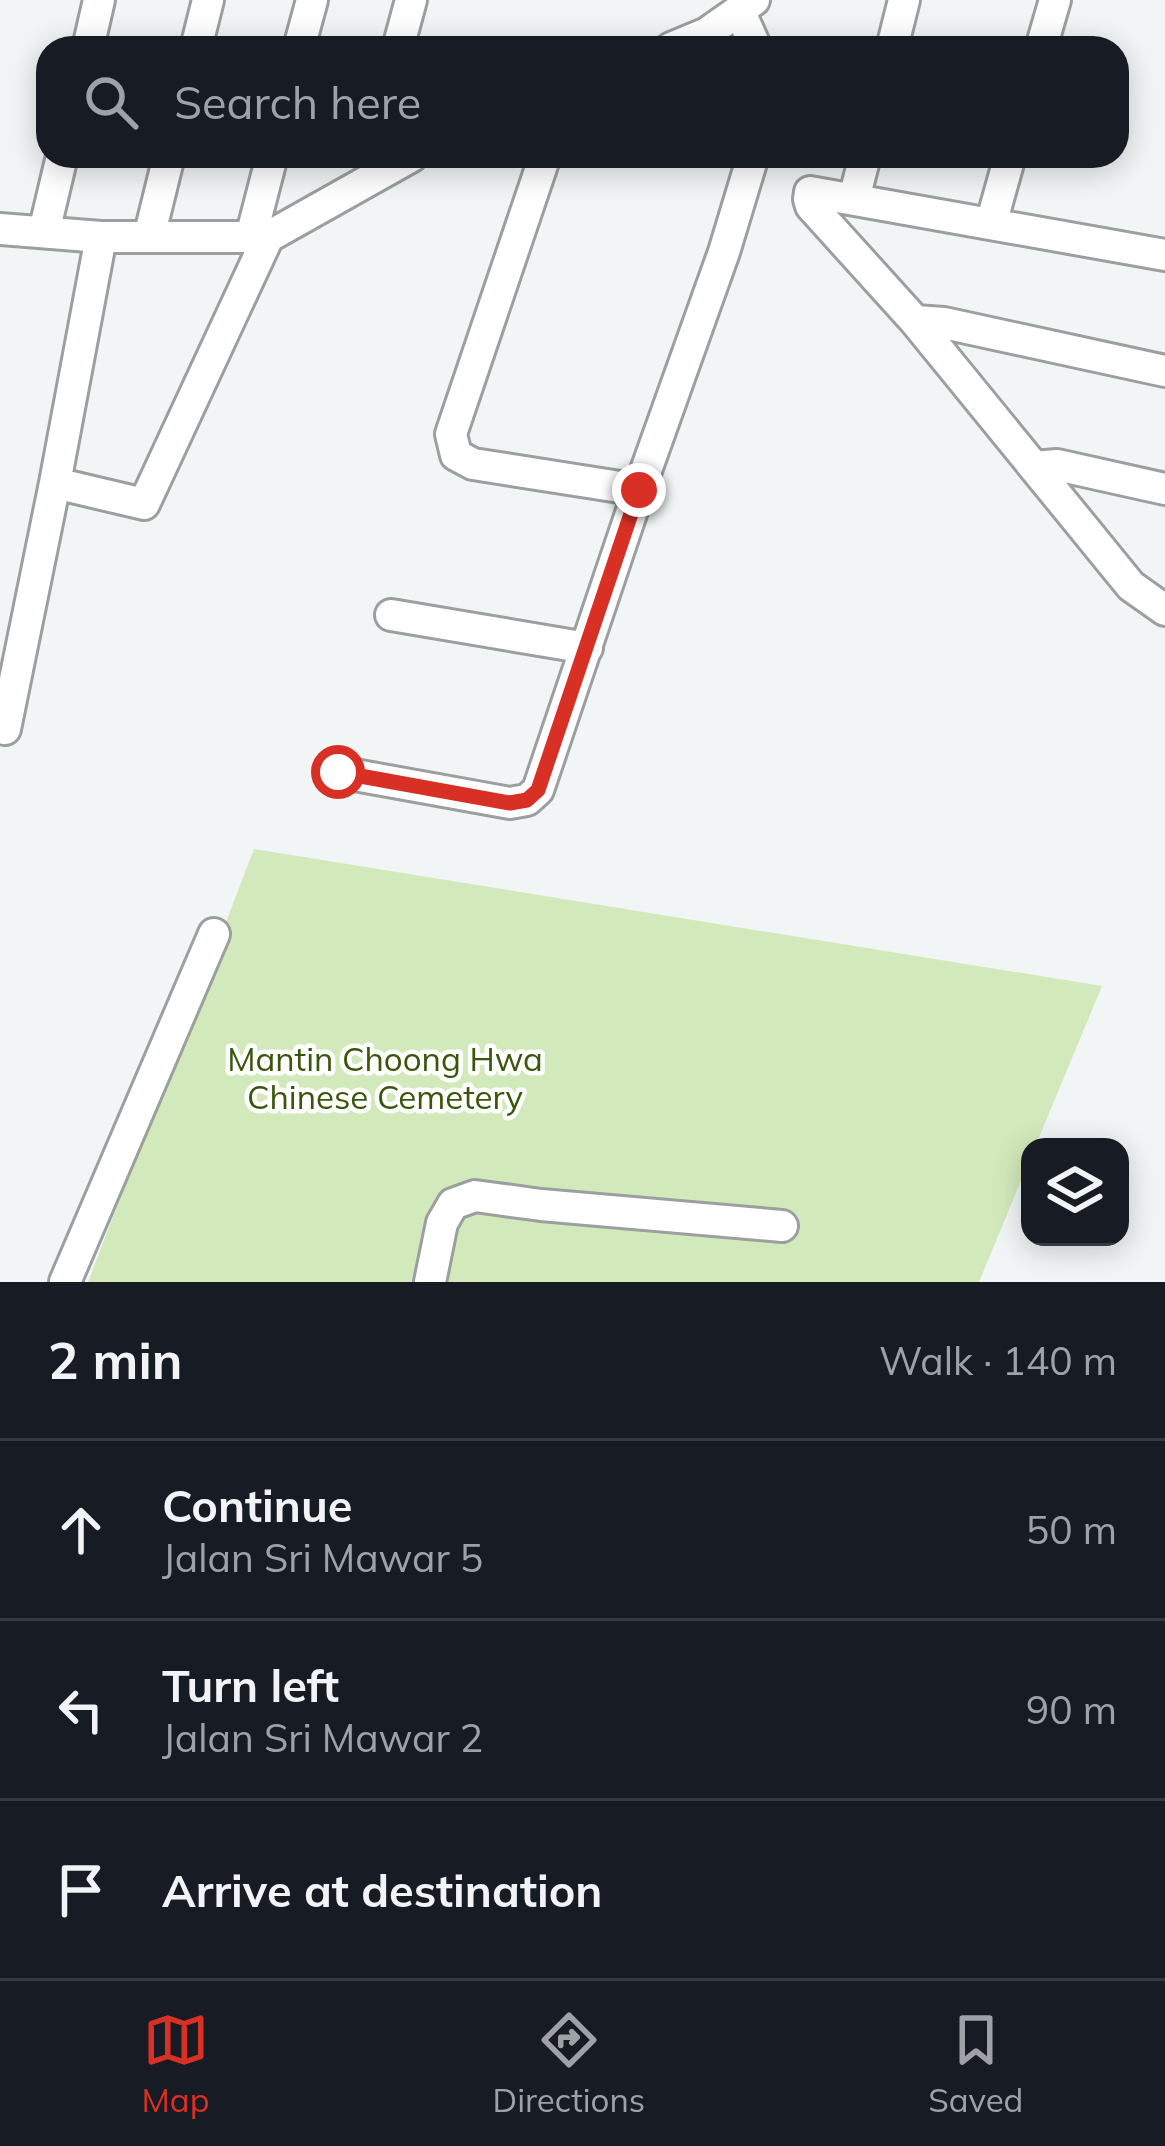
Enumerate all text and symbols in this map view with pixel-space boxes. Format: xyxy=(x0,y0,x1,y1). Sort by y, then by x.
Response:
search box xyxy=(36,36,1129,168)
icon: search xyxy=(78,69,144,135)
text: Search here xyxy=(174,74,421,130)
route end xyxy=(612,463,666,517)
route start xyxy=(311,745,365,799)
park label: Mantin Choong Hwa Chinese Cemetery xyxy=(227,1038,543,1117)
map controls xyxy=(1021,1138,1129,1246)
button: layers xyxy=(1021,1138,1129,1246)
text: 2 min xyxy=(48,1328,183,1392)
text: Walk · 140 m xyxy=(879,1336,1117,1385)
text: Continue xyxy=(162,1477,352,1533)
icon: ahead xyxy=(48,1497,114,1563)
text: 50 m xyxy=(1026,1505,1117,1554)
text: Jalan Sri Mawar 5 xyxy=(162,1533,483,1582)
text: Turn left xyxy=(162,1657,339,1713)
icon: left xyxy=(48,1677,114,1743)
text: 90 m xyxy=(1026,1685,1117,1734)
text: Jalan Sri Mawar 2 xyxy=(162,1713,483,1762)
icon: arrive xyxy=(48,1857,114,1923)
text: Arrive at destination xyxy=(162,1862,602,1918)
tab: Map xyxy=(142,2007,209,2120)
tab: Directions xyxy=(493,2007,645,2120)
tab: Saved xyxy=(928,2007,1023,2120)

